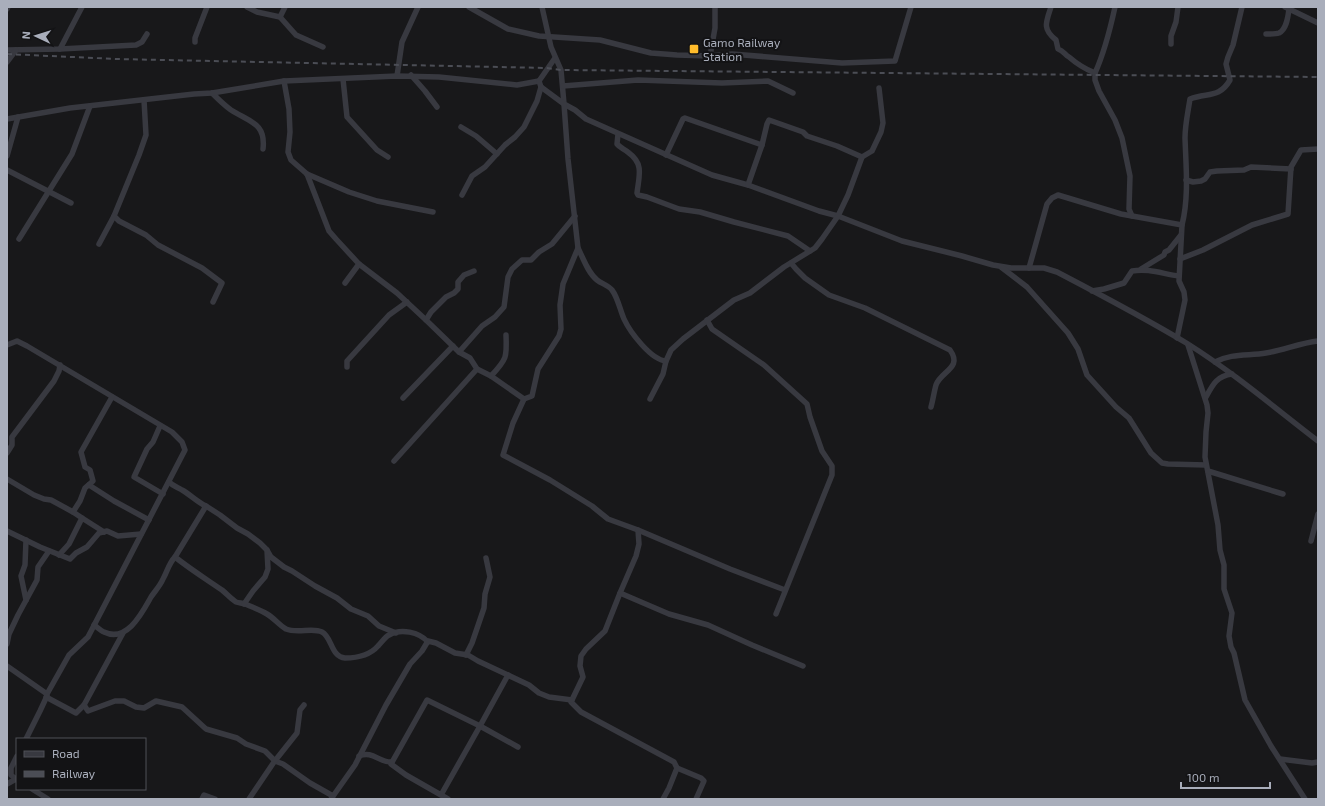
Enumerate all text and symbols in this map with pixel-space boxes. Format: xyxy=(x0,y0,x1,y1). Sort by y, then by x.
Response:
north arrow xyxy=(16,16,56,56)
text: N xyxy=(19,31,32,40)
place label: Gamo Railway Station xyxy=(703,35,781,63)
marker: Gamo Railway Station xyxy=(688,43,700,55)
legend xyxy=(16,738,146,790)
text: Road xyxy=(52,746,80,760)
scale bar xyxy=(1181,764,1270,790)
text: Railway xyxy=(52,766,96,780)
text: 100 m xyxy=(1187,770,1219,784)

